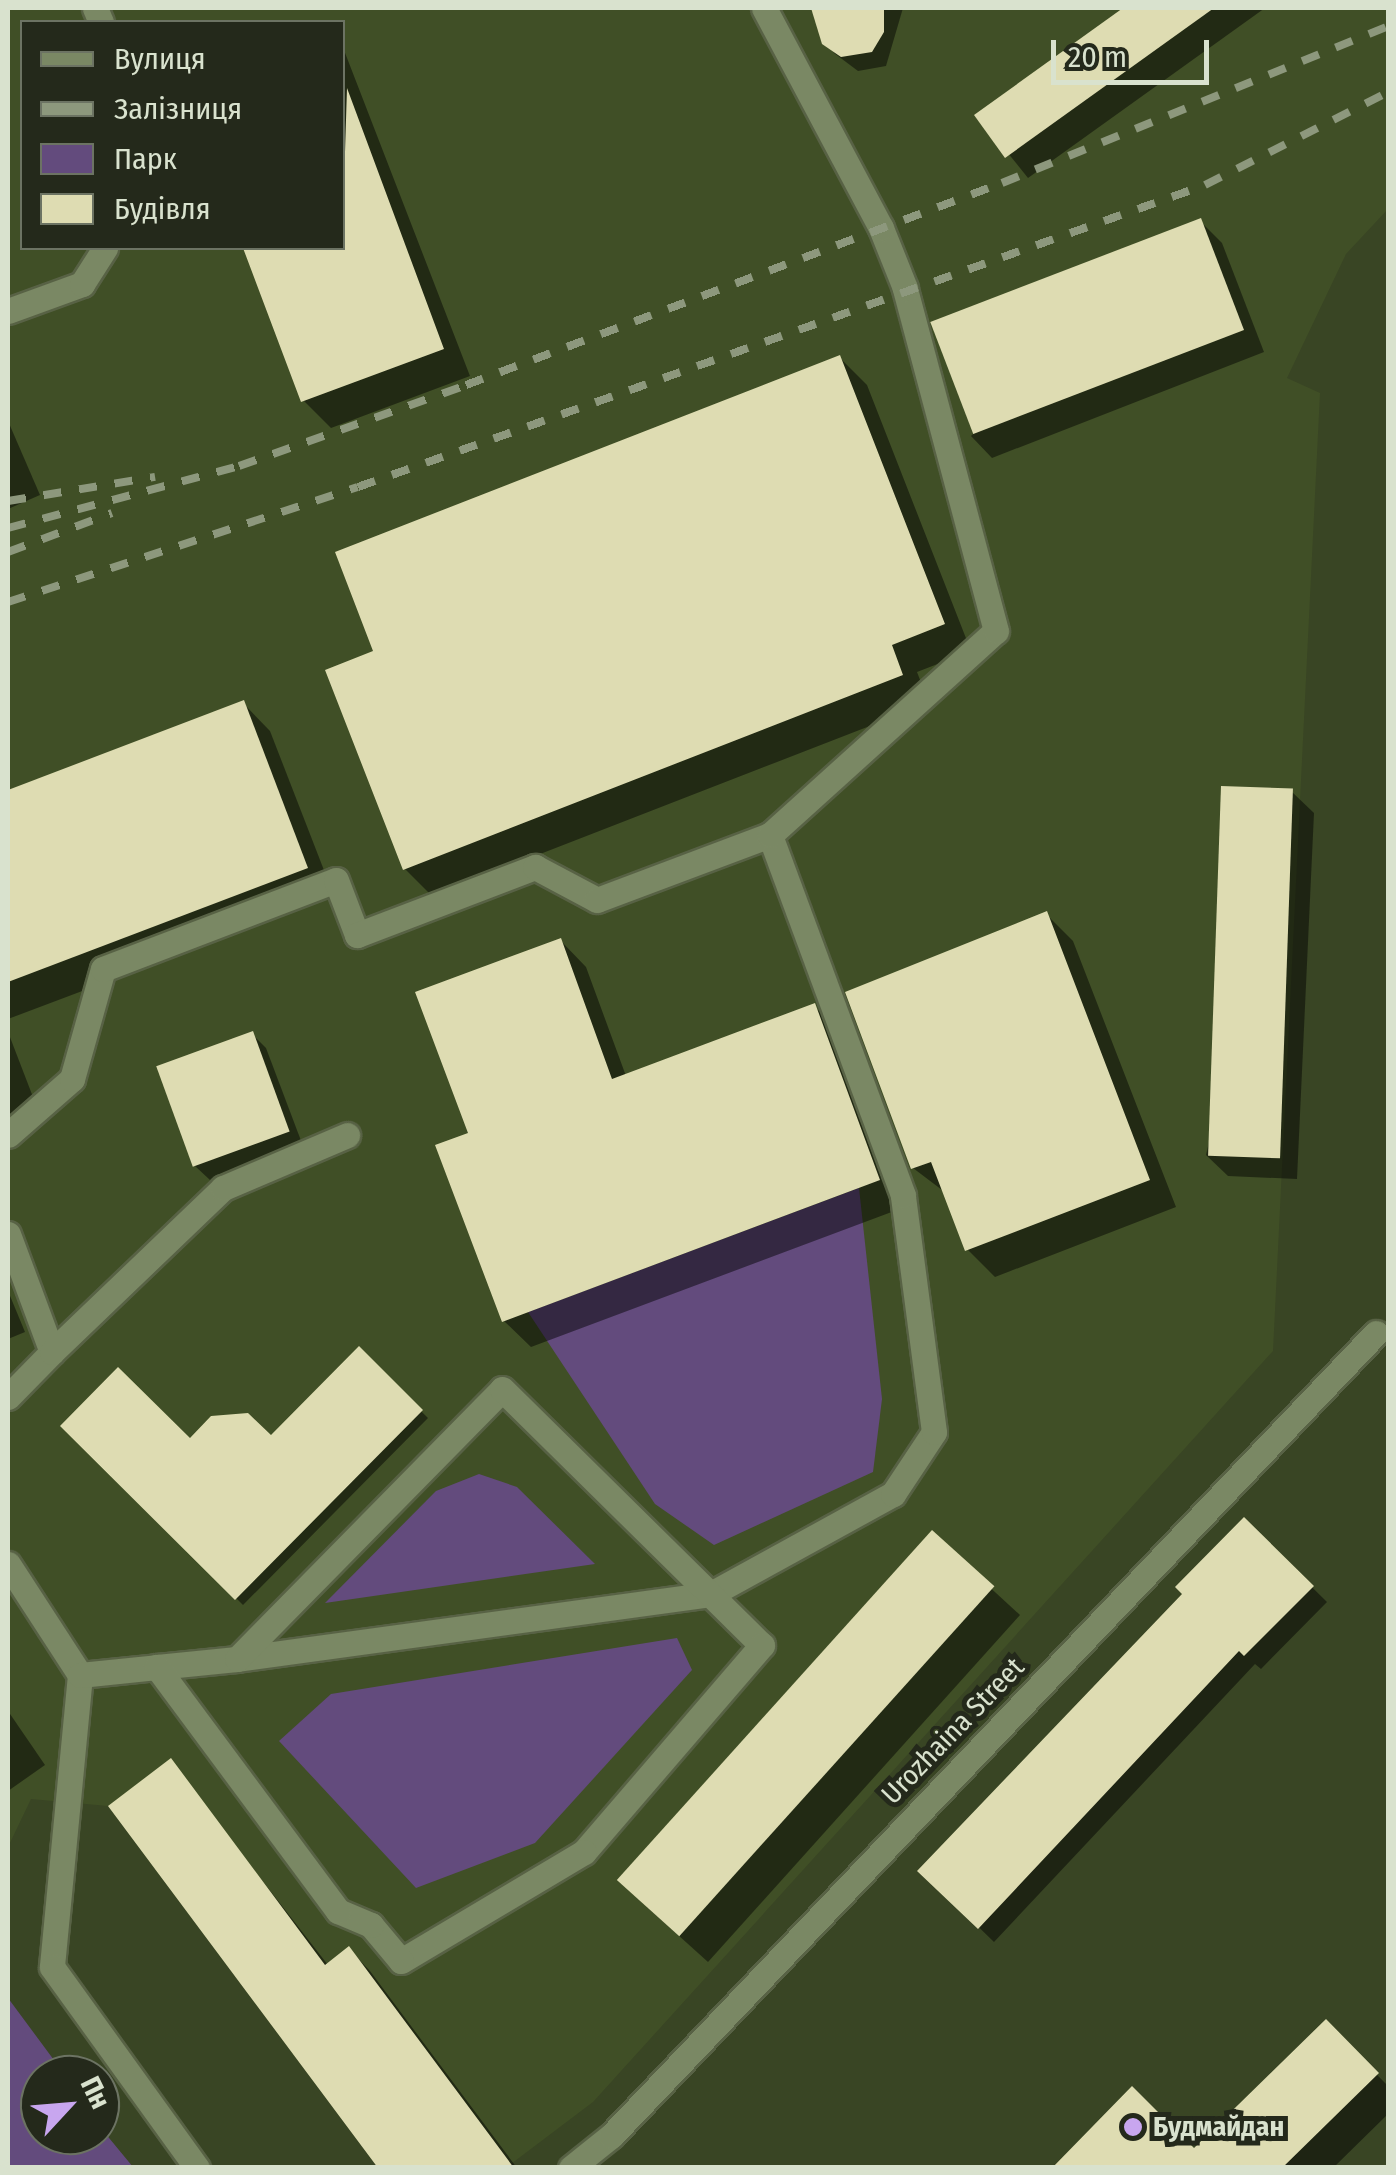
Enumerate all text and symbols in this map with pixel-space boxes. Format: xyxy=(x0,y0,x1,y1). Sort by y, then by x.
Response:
legend xyxy=(20,20,345,250)
scale bar xyxy=(1056,20,1214,82)
text: 20 m xyxy=(1068,39,1127,75)
text: Вулиця xyxy=(114,41,206,77)
text: Залізниця xyxy=(114,91,242,127)
text: Парк xyxy=(114,141,177,177)
text: Будівля xyxy=(114,191,211,227)
street label: Urozhaina Street xyxy=(875,1651,1031,1811)
north arrow xyxy=(20,2055,120,2155)
text: Пн xyxy=(74,2071,117,2114)
place label: Будмайдан xyxy=(1153,2110,1284,2144)
marker: Будмайдан xyxy=(1122,2116,1144,2138)

